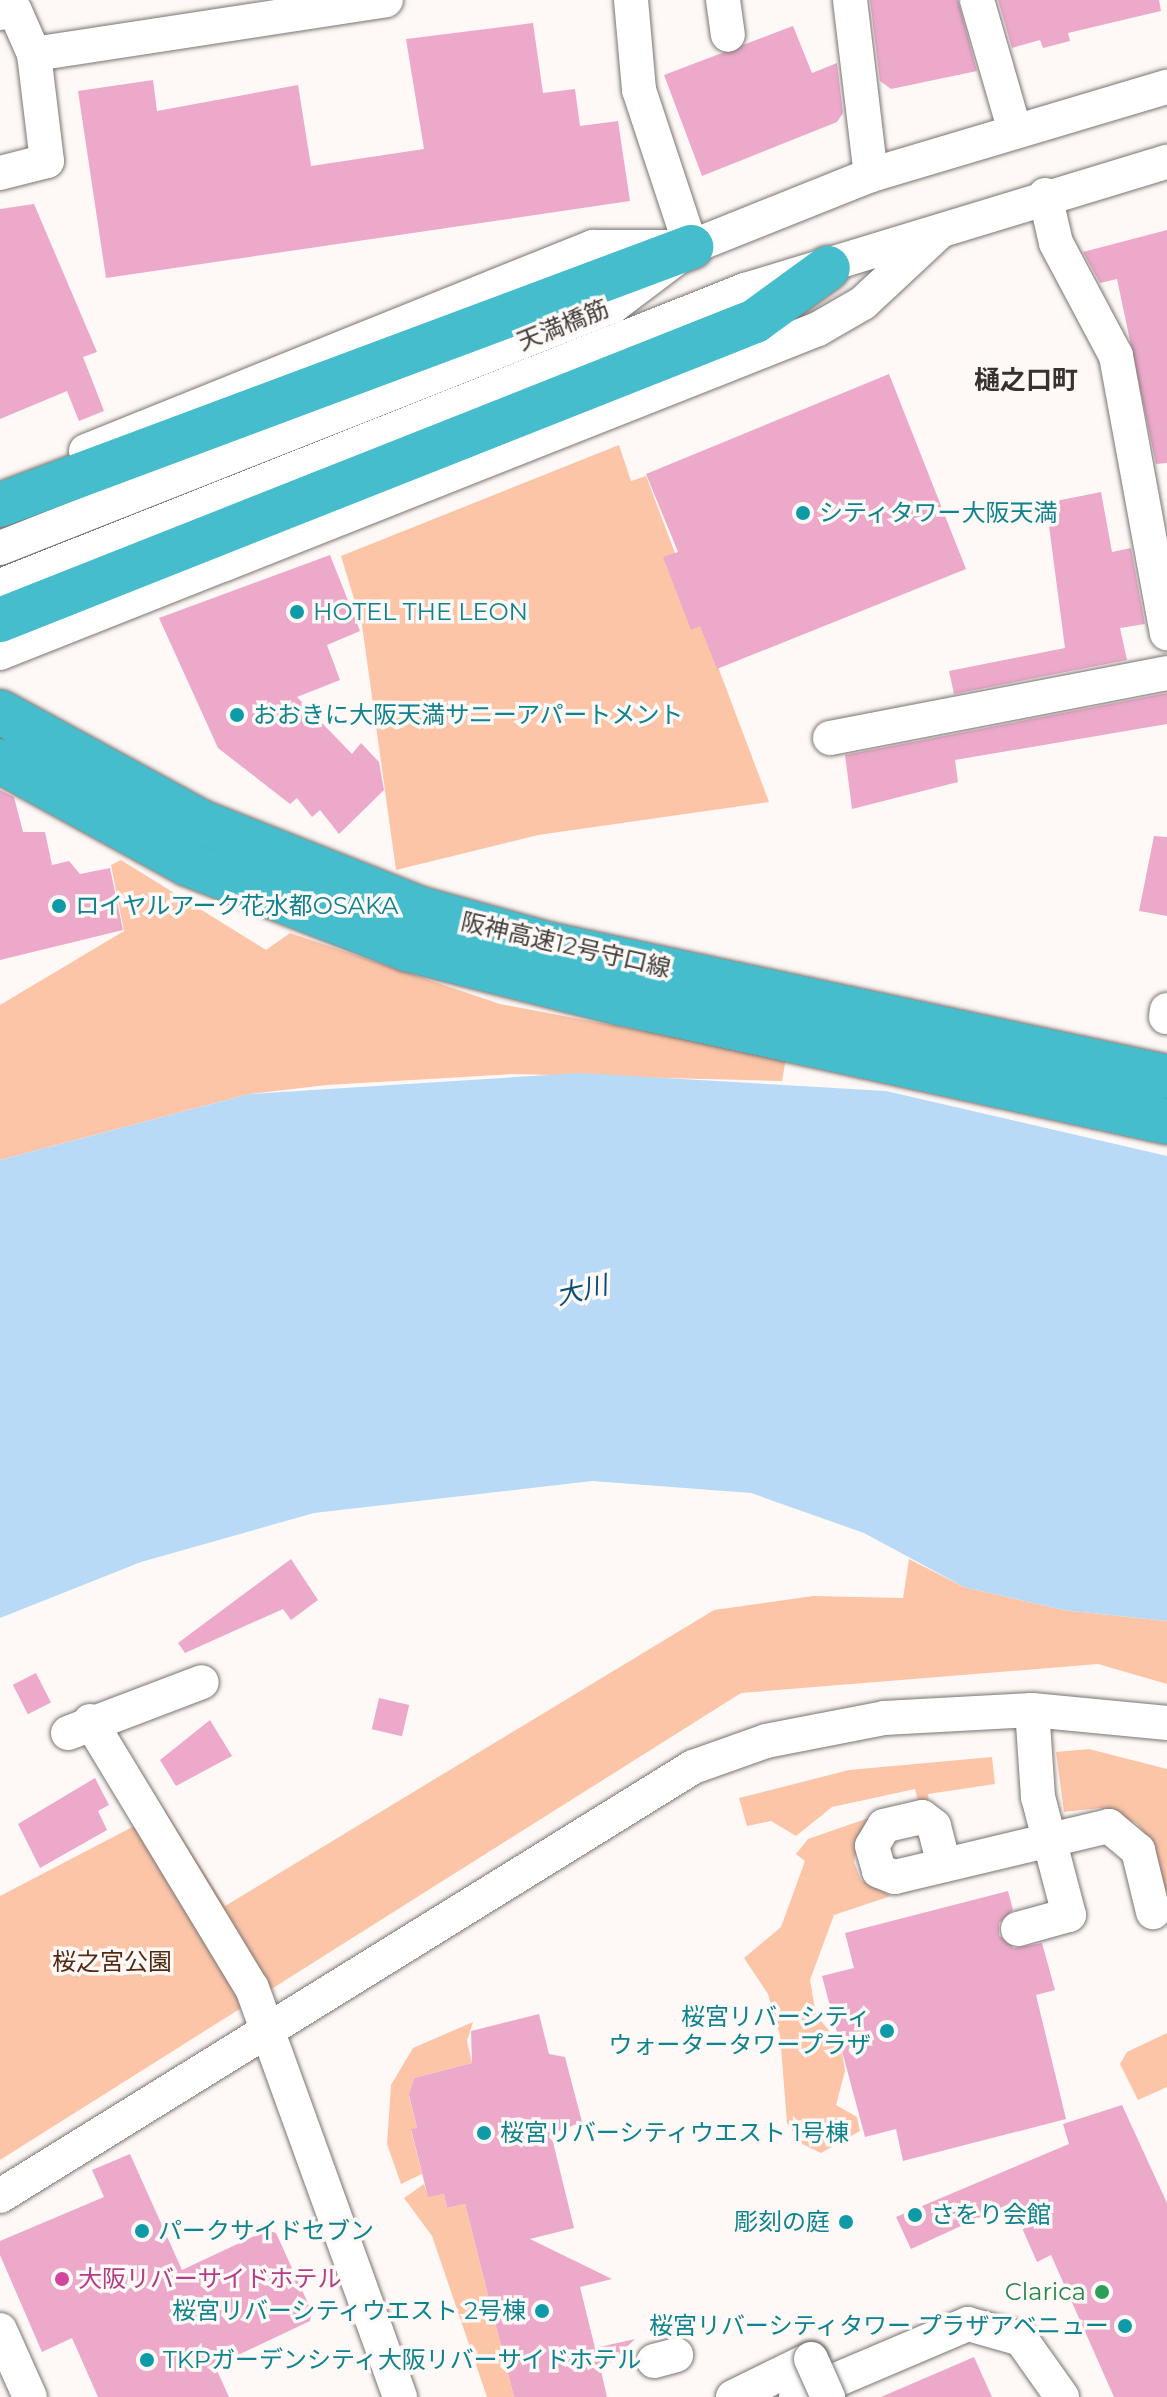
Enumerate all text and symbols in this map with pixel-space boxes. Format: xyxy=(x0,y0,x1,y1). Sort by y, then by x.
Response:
street label: 天満橋筋 xyxy=(513,294,613,356)
district label: 樋之口町 xyxy=(974,365,1078,397)
place label: シティタワー大阪天満 xyxy=(819,499,1059,527)
marker: シティタワー大阪天満 xyxy=(794,504,812,522)
place label: HOTEL THE LEON xyxy=(313,598,528,626)
marker: HOTEL THE LEON xyxy=(288,603,306,621)
place label: おおきに大阪天満サニーアパートメント xyxy=(253,701,685,729)
marker: おおきに大阪天満サニーアパートメント xyxy=(228,706,246,724)
place label: ロイヤルアーク花水都OSAKA xyxy=(75,892,399,920)
marker: ロイヤルアーク花水都OSAKA xyxy=(50,897,68,915)
street label: 阪神高速12号守口線 xyxy=(458,907,674,983)
water label: 大川 xyxy=(553,1270,611,1312)
park label: 桜之宮公園 xyxy=(52,1948,172,1976)
place label: 桜宮リバーシティ ウォータータワープラザ xyxy=(607,2003,871,2059)
marker: 桜宮リバーシティ ウォータータワープラザ xyxy=(878,2022,896,2040)
place label: 桜宮リバーシティウエスト 1号棟 xyxy=(500,2119,851,2147)
marker: 桜宮リバーシティウエスト 1号棟 xyxy=(475,2124,493,2142)
place label: さをり会館 xyxy=(931,2201,1051,2229)
marker: さをり会館 xyxy=(906,2206,924,2224)
place label: 彫刻の庭 xyxy=(734,2208,830,2236)
marker: 彫刻の庭 xyxy=(837,2213,855,2231)
place label: パークサイドセブン xyxy=(158,2217,374,2245)
marker: パークサイドセブン xyxy=(133,2222,151,2240)
place label: 大阪リバーサイドホテル xyxy=(78,2265,342,2293)
marker: 大阪リバーサイドホテル xyxy=(53,2270,71,2288)
place label: Clarica xyxy=(1005,2278,1086,2306)
marker: Clarica xyxy=(1093,2283,1111,2301)
place label: 桜宮リバーシティウエスト 2号棟 xyxy=(170,2297,526,2325)
marker: 桜宮リバーシティウエスト 2号棟 xyxy=(533,2302,551,2320)
place label: 桜宮リバーシティタワー プラザアベニュー xyxy=(647,2312,1109,2340)
marker: 桜宮リバーシティタワー プラザアベニュー xyxy=(1116,2317,1134,2335)
place label: TKPガーデンシティ大阪リバーサイドホテル xyxy=(163,2346,643,2374)
marker: TKPガーデンシティ大阪リバーサイドホテル xyxy=(138,2351,156,2369)

